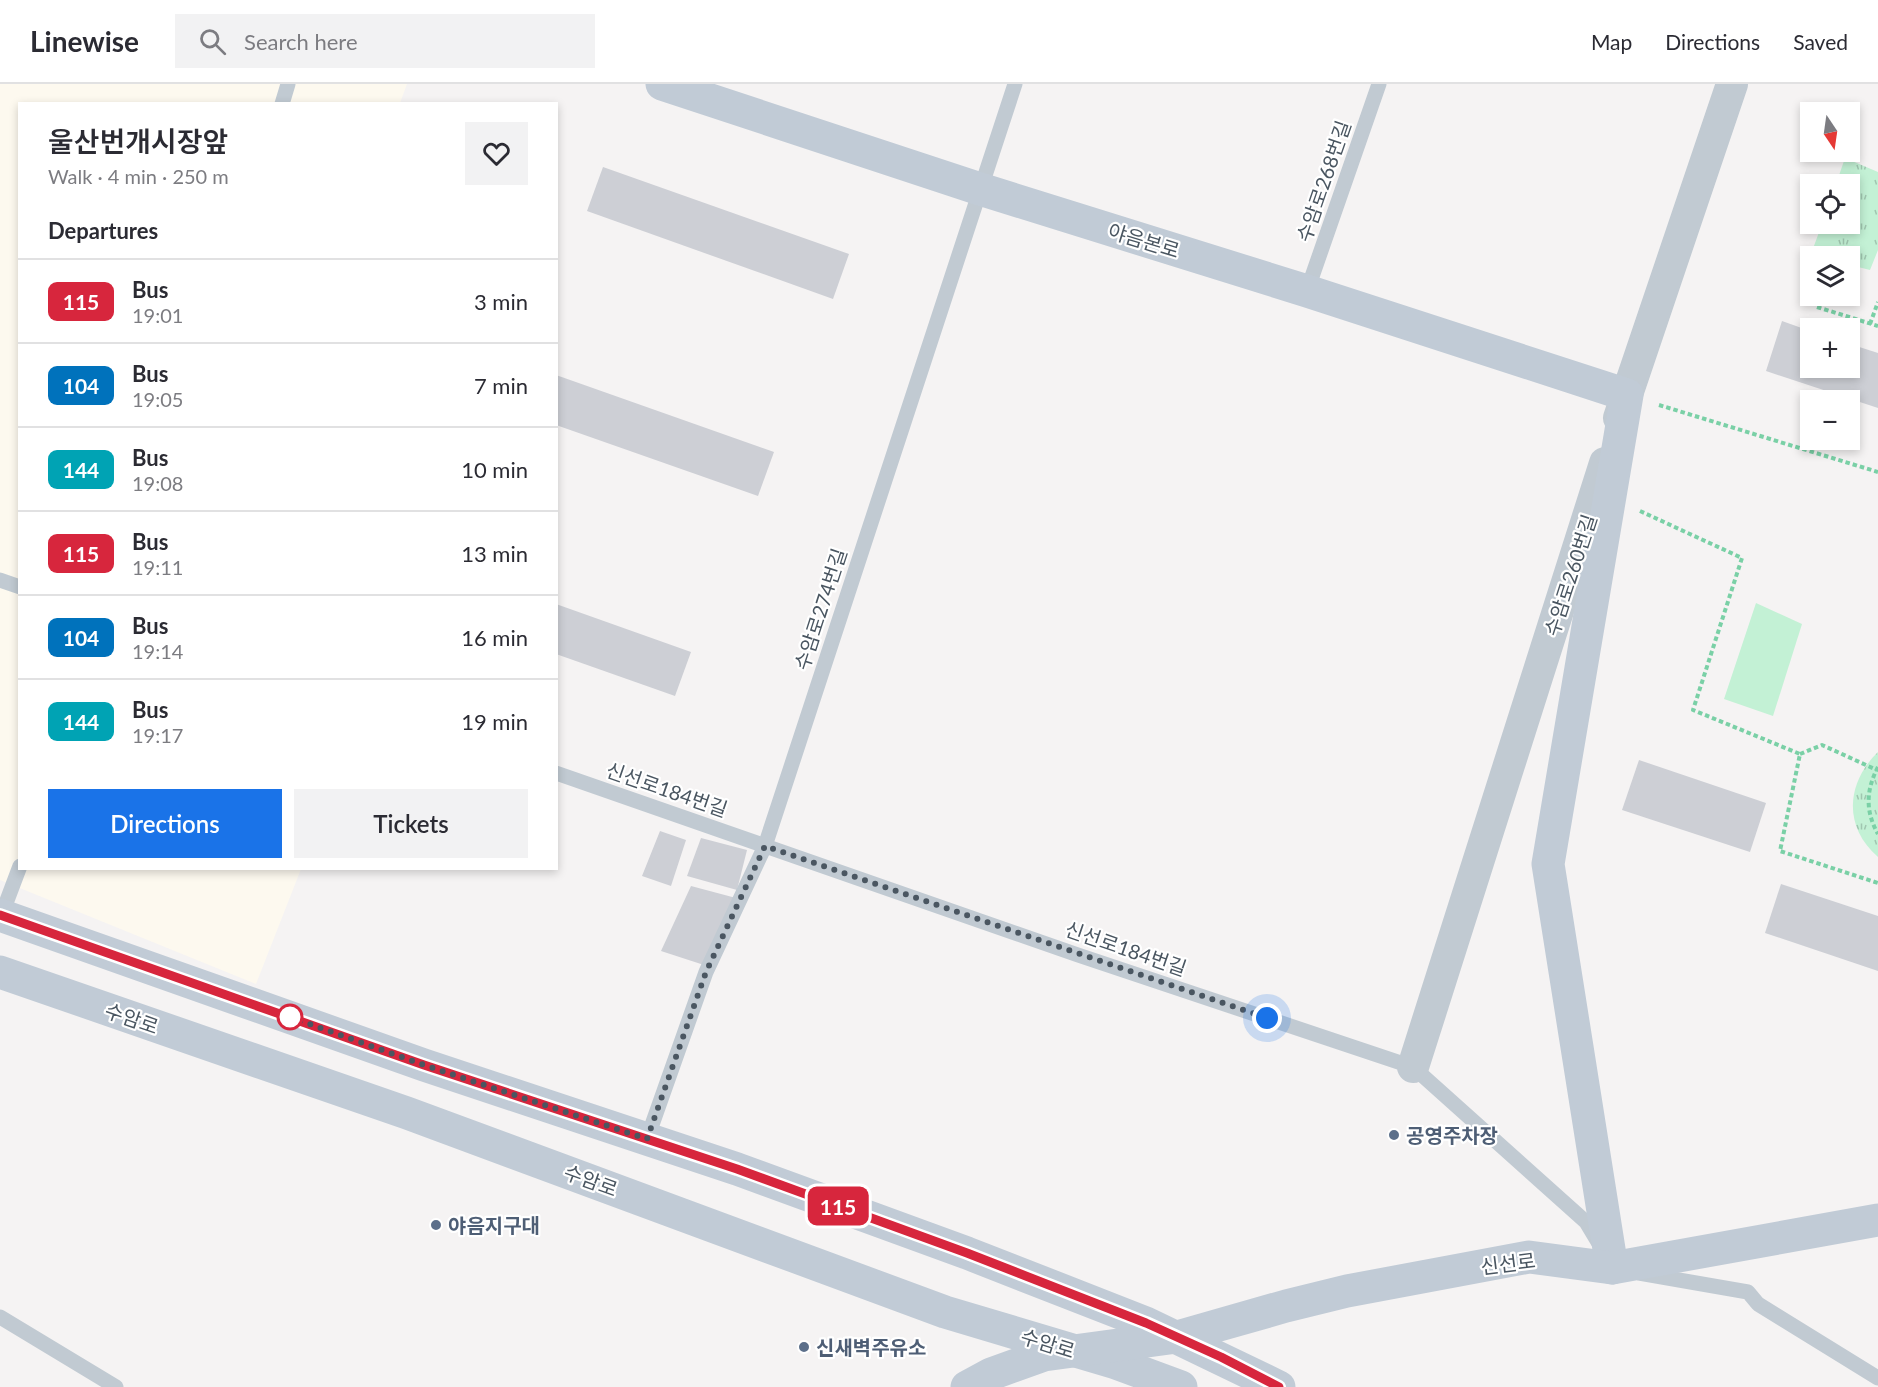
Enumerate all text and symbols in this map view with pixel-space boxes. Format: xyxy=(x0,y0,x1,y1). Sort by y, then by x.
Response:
search box xyxy=(175,14,595,68)
text: Linewise xyxy=(30,24,139,58)
icon: search xyxy=(196,25,229,58)
text: Search here xyxy=(244,28,358,55)
text: Map xyxy=(1591,29,1632,54)
text: Directions xyxy=(1665,29,1760,54)
text: Saved xyxy=(1793,29,1848,54)
north arrow xyxy=(1800,102,1860,162)
map controls xyxy=(1800,102,1860,450)
street label: 수암로268번길 xyxy=(1291,117,1355,245)
button: heart xyxy=(465,122,528,185)
text: 울산번개시장앞 xyxy=(48,124,228,158)
text: Walk · 4 min · 250 m xyxy=(48,164,229,188)
button: locate xyxy=(1800,174,1860,234)
text: Departures xyxy=(48,217,158,244)
street label: 야음본로 xyxy=(1105,218,1183,262)
button: layers xyxy=(1800,246,1860,306)
text: Bus xyxy=(132,276,168,303)
text: 3 min xyxy=(474,288,528,315)
text: 115 xyxy=(63,289,99,314)
text: 19:01 xyxy=(132,303,183,327)
button: + xyxy=(1800,318,1860,378)
text: Bus xyxy=(132,360,168,387)
text: 7 min xyxy=(474,372,528,399)
text: 104 xyxy=(63,373,99,398)
text: 19:05 xyxy=(132,387,183,411)
button: − xyxy=(1800,390,1860,450)
text: Bus xyxy=(132,444,168,471)
text: 10 min xyxy=(461,456,528,483)
text: 144 xyxy=(63,457,99,482)
text: 19:08 xyxy=(132,471,183,495)
street label: 수암로260번길 xyxy=(1539,511,1601,639)
text: Bus xyxy=(132,528,168,555)
text: 13 min xyxy=(461,540,528,567)
text: 115 xyxy=(63,541,99,566)
street label: 수암로274번길 xyxy=(789,545,851,673)
text: 19:11 xyxy=(132,555,183,579)
text: Bus xyxy=(132,612,168,639)
text: 16 min xyxy=(461,624,528,651)
text: 104 xyxy=(63,625,99,650)
text: 19:14 xyxy=(132,639,183,663)
text: Bus xyxy=(132,696,168,723)
text: 19 min xyxy=(461,708,528,735)
text: 144 xyxy=(63,709,99,734)
text: 19:17 xyxy=(132,723,183,747)
street label: 신선로184번길 xyxy=(603,757,731,821)
button: Directions xyxy=(48,789,282,858)
button: Tickets xyxy=(294,789,528,858)
street label: 신선로184번길 xyxy=(1062,916,1190,980)
street label: 수암로 xyxy=(102,998,162,1038)
your location xyxy=(1252,1003,1282,1033)
unlabelled marker xyxy=(277,1004,303,1030)
place label: 공영주차장 xyxy=(1406,1123,1498,1147)
marker: 공영주차장 xyxy=(1387,1128,1401,1142)
street label: 수암로 xyxy=(561,1159,621,1201)
line badge: 115 xyxy=(804,1186,872,1226)
text: 115 xyxy=(820,1194,856,1219)
place label: 야음지구대 xyxy=(448,1213,540,1237)
marker: 야음지구대 xyxy=(429,1218,443,1232)
street label: 신선로 xyxy=(1479,1248,1537,1278)
street label: 수암로 xyxy=(1018,1323,1078,1363)
place label: 신새벽주유소 xyxy=(816,1335,926,1359)
marker: 신새벽주유소 xyxy=(797,1340,811,1354)

